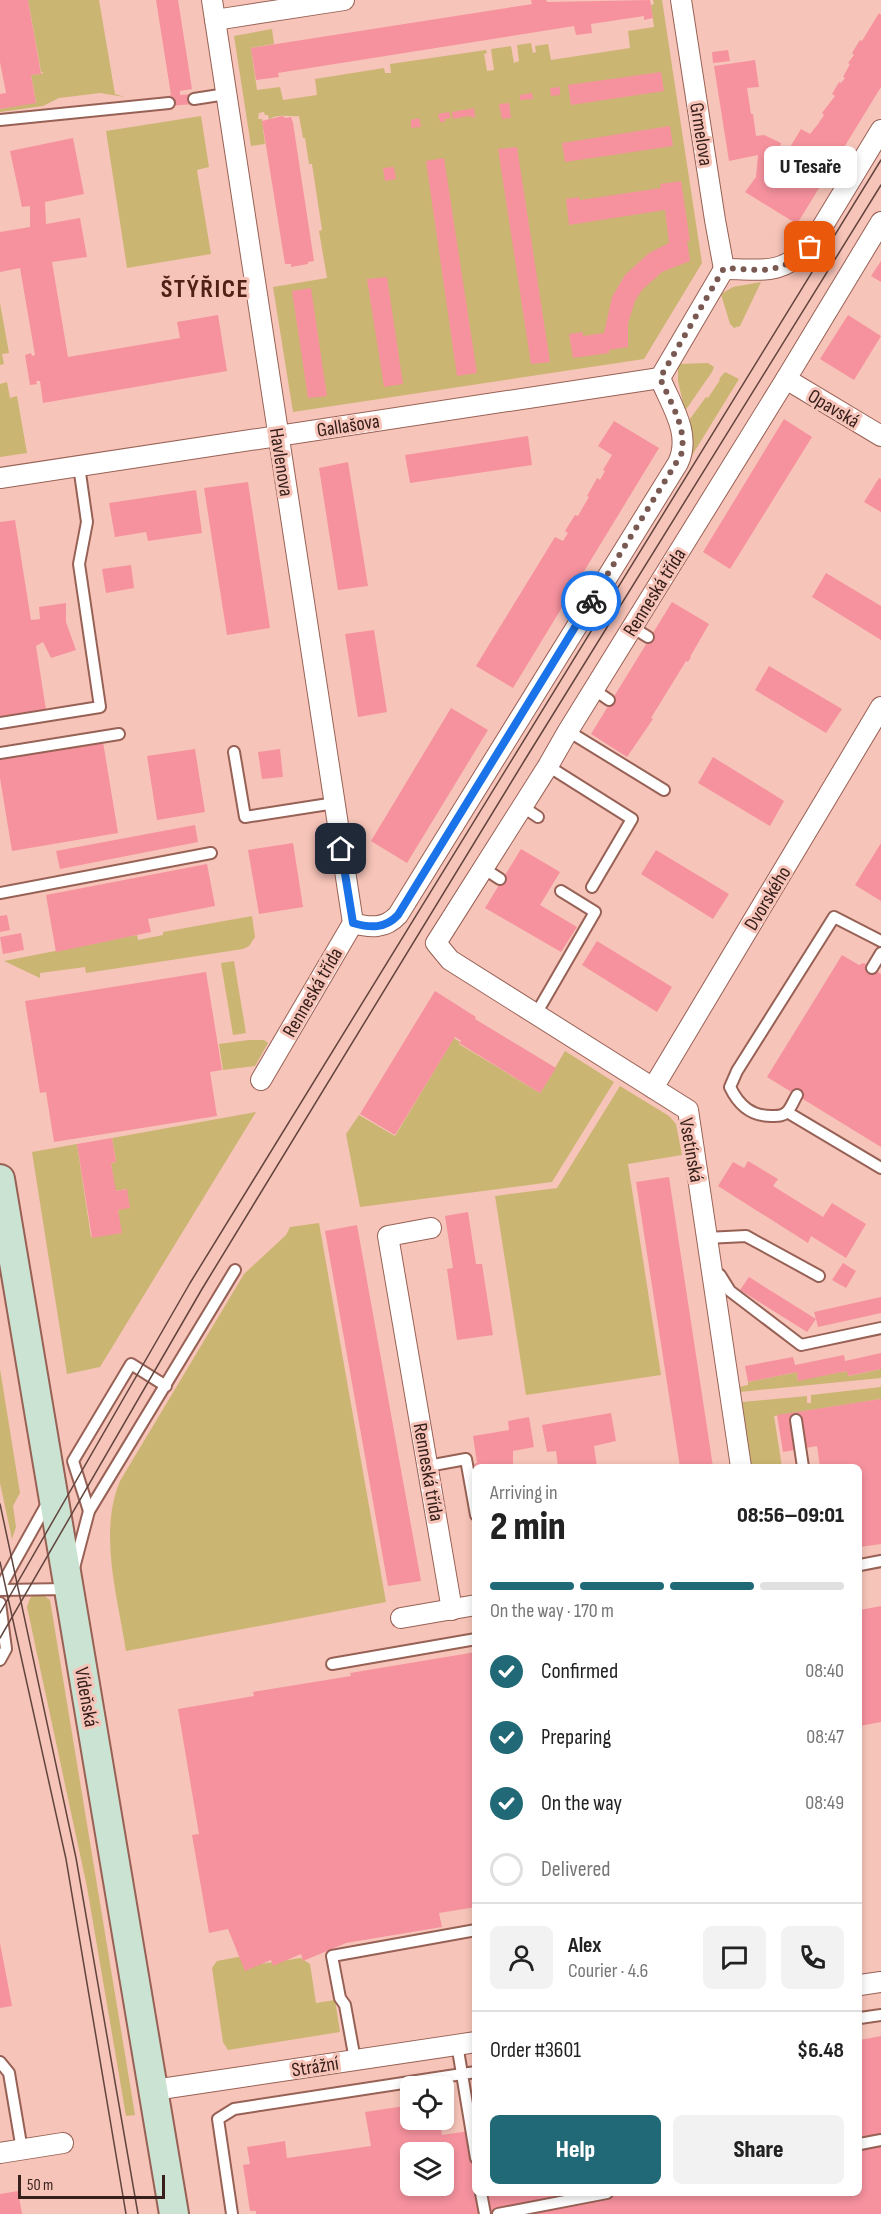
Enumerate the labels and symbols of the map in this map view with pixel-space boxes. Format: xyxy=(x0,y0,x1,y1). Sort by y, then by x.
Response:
street label: Grmelova xyxy=(684,101,718,167)
callout: U Tesaře xyxy=(764,145,856,187)
pin xyxy=(784,221,835,272)
district label: ŠTÝŘICE xyxy=(161,274,249,305)
street label: Opavská xyxy=(803,384,864,434)
street label: Gallašova xyxy=(315,409,381,443)
street label: Havlenova xyxy=(264,426,298,498)
street label: Renneská třída xyxy=(618,544,691,641)
courier xyxy=(561,571,621,631)
pin xyxy=(315,823,366,874)
street label: Dvorského xyxy=(739,862,796,935)
street label: Renneská třída xyxy=(278,943,348,1042)
street label: Vsetínská xyxy=(674,1116,708,1184)
street label: Renneská třída xyxy=(408,1421,448,1523)
street label: Vídeňská xyxy=(69,1665,103,1729)
street label: Strážní xyxy=(290,2051,341,2083)
scale bar xyxy=(18,2172,165,2200)

